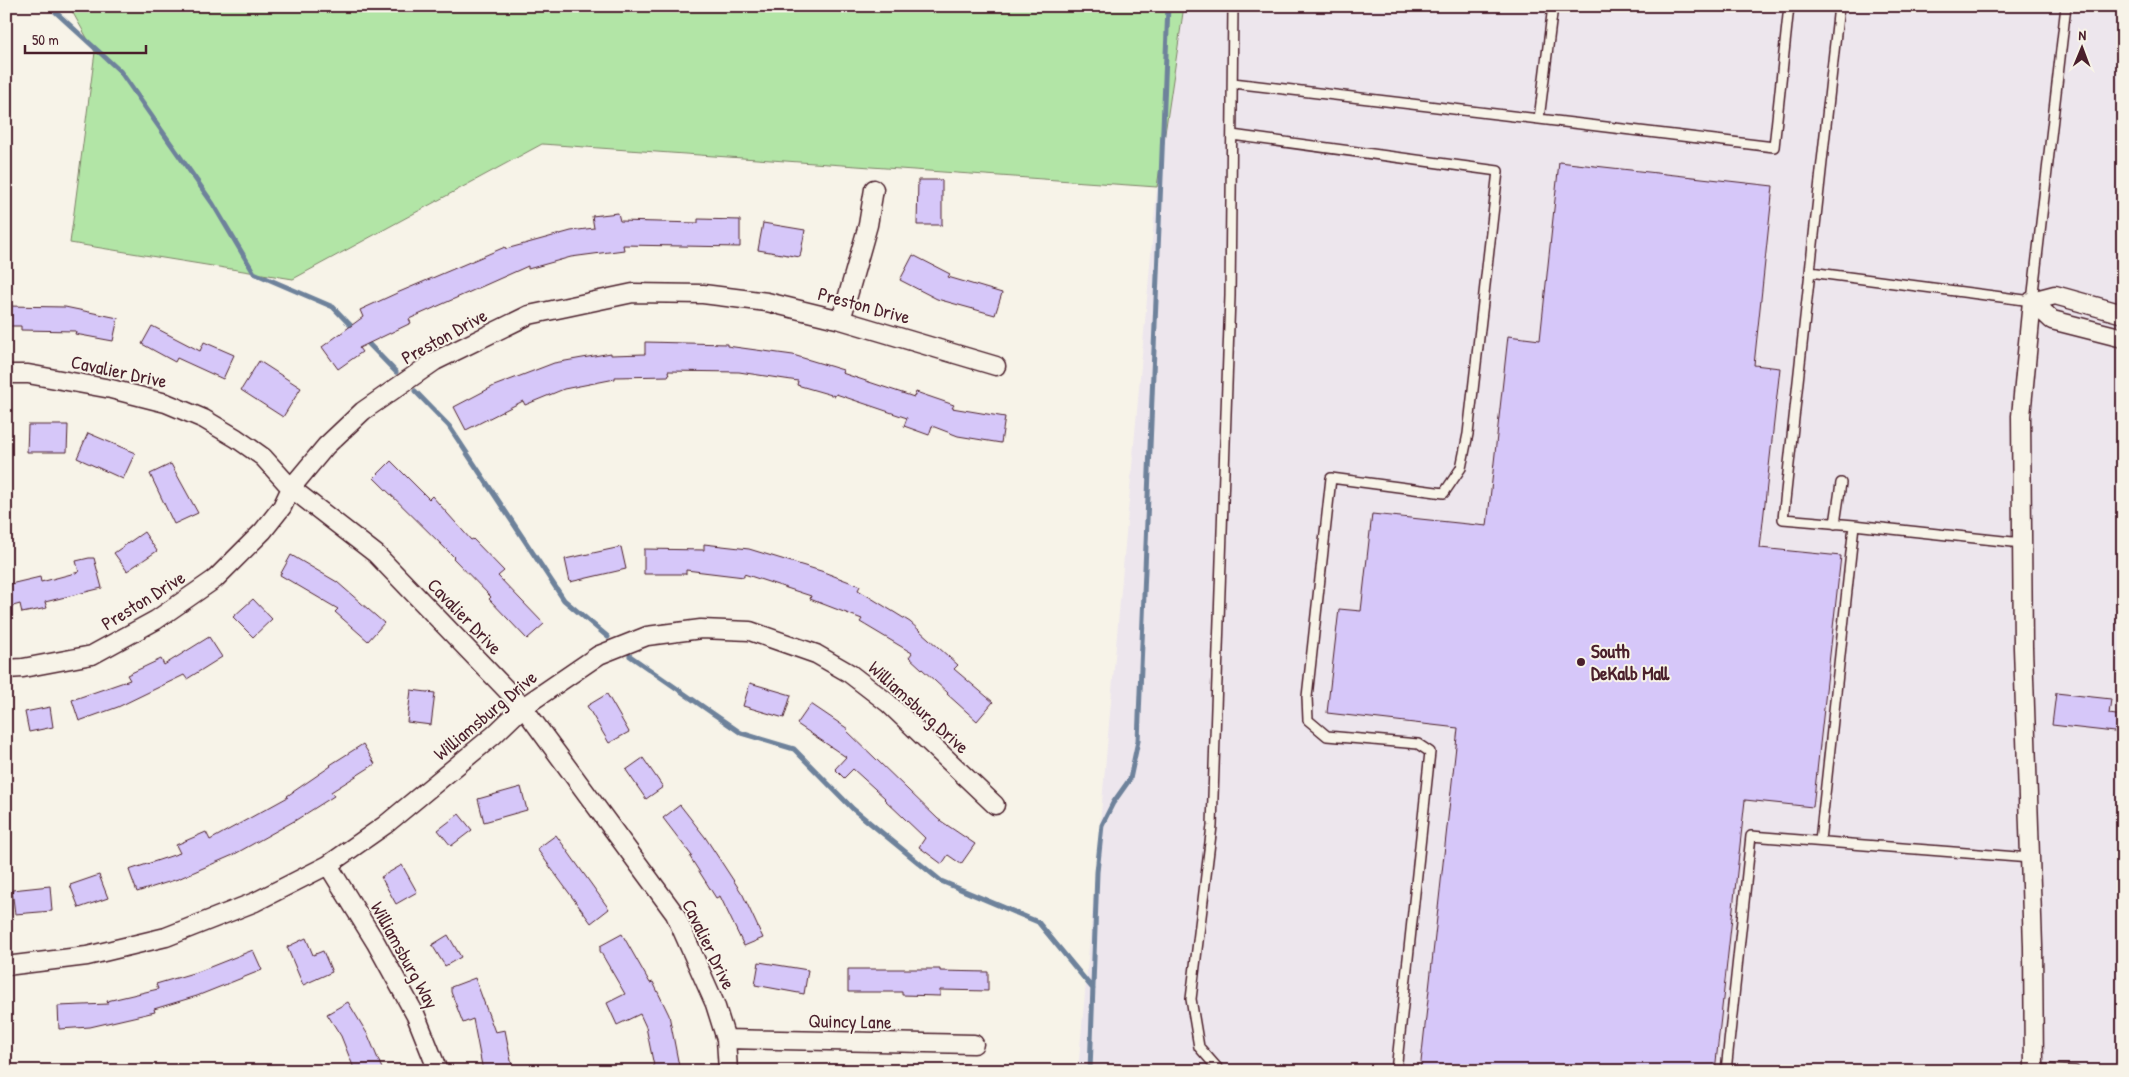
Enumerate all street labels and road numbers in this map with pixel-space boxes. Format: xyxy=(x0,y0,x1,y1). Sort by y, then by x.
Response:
street label: Preston Drive xyxy=(815,280,913,330)
street label: Preston Drive xyxy=(396,302,492,370)
street label: Cavalier Drive xyxy=(69,348,170,394)
street label: Preston Drive xyxy=(96,564,190,636)
street label: Cavalier Drive xyxy=(422,572,508,660)
street label: Williamsburg Drive xyxy=(863,655,975,760)
street label: Williamsburg Drive xyxy=(428,664,542,766)
street label: Cavalier Drive xyxy=(676,895,742,994)
street label: Williamsburg Way xyxy=(365,897,445,1013)
street label: Quincy Lane xyxy=(808,1007,892,1035)

